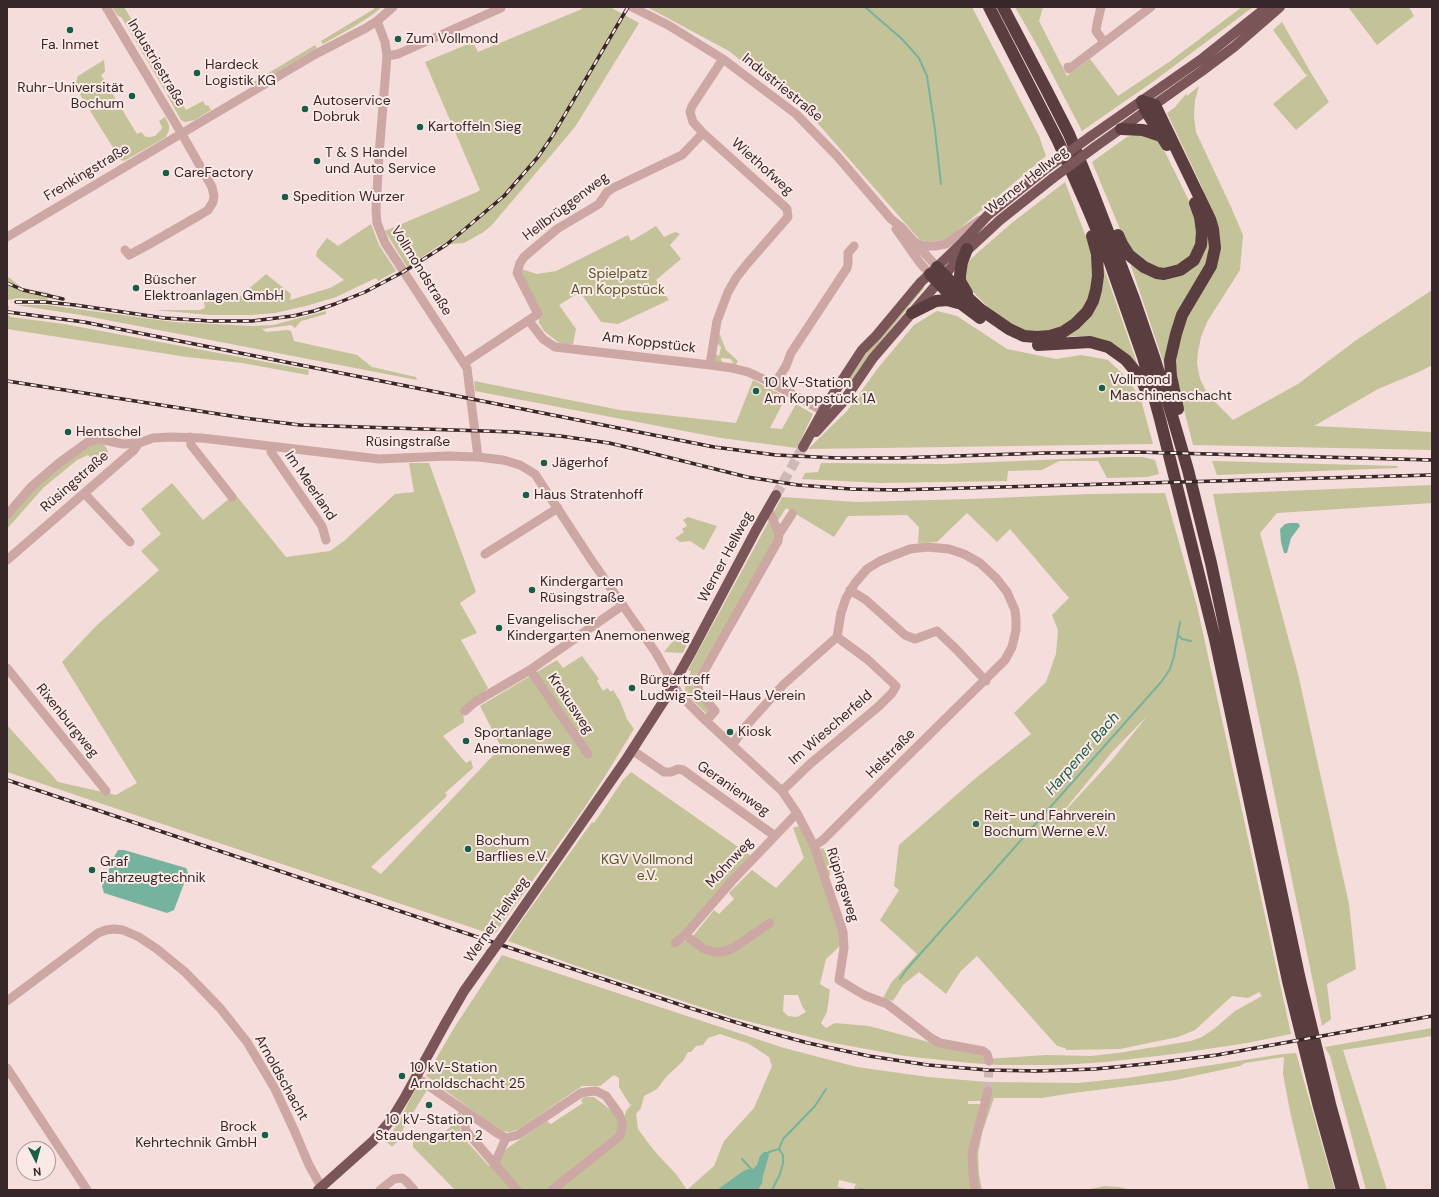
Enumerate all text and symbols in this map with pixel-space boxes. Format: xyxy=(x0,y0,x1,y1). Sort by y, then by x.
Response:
street label: Industriestraße xyxy=(123,16,189,110)
marker: Fa. Inmet xyxy=(65,25,75,35)
place label: Zum Vollmond xyxy=(406,31,498,47)
marker: Zum Vollmond xyxy=(393,34,403,44)
place label: Fa. Inmet xyxy=(41,37,99,53)
street label: Industriestraße xyxy=(738,50,826,126)
place label: Hardeck Logistik KG xyxy=(205,57,276,90)
marker: Hardeck Logistik KG xyxy=(192,68,202,78)
place label: Ruhr-Universität Bochum xyxy=(17,80,124,112)
marker: Ruhr-Universität Bochum xyxy=(127,91,137,101)
place label: Autoservice Dobruk xyxy=(313,93,391,126)
marker: Autoservice Dobruk xyxy=(300,104,310,114)
place label: Kartoffeln Sieg xyxy=(428,119,522,135)
marker: Kartoffeln Sieg xyxy=(415,122,425,132)
street label: Wiethofweg xyxy=(728,135,796,199)
street label: Frenkingstraße xyxy=(41,141,133,205)
street label: Werner Hellweg xyxy=(982,143,1072,219)
place label: T & S Handel und Auto Service xyxy=(325,145,436,178)
marker: T & S Handel und Auto Service xyxy=(312,156,322,166)
place label: CareFactory xyxy=(174,165,254,181)
marker: CareFactory xyxy=(161,168,171,178)
street label: Hellbrüggenweg xyxy=(520,169,612,245)
place label: Spedition Wurzer xyxy=(293,189,405,205)
marker: Spedition Wurzer xyxy=(280,192,290,202)
street label: Vollmondstraße xyxy=(387,223,455,319)
park label: Spielpatz Am Koppstück xyxy=(571,266,665,298)
place label: Büscher Elektroanlagen GmbH xyxy=(144,272,284,304)
marker: Büscher Elektroanlagen GmbH xyxy=(131,283,141,293)
street label: Am Koppstück xyxy=(601,329,697,357)
place label: Vollmond Maschinenschacht xyxy=(1110,372,1232,404)
place label: 10 kV-Station Am Koppstück 1A xyxy=(764,375,876,408)
marker: Vollmond Maschinenschacht xyxy=(1097,383,1107,393)
marker: 10 kV-Station Am Koppstück 1A xyxy=(751,386,761,396)
place label: Hentschel xyxy=(76,424,141,440)
marker: Hentschel xyxy=(63,427,73,437)
street label: Rüsingstraße xyxy=(366,434,450,450)
street label: Rüsingstraße xyxy=(38,448,112,516)
street label: Im Meerland xyxy=(281,448,339,524)
place label: Jägerhof xyxy=(552,455,608,471)
marker: Jägerhof xyxy=(539,458,549,468)
place label: Haus Stratenhoff xyxy=(534,487,643,503)
marker: Haus Stratenhoff xyxy=(521,490,531,500)
street label: Werner Hellweg xyxy=(695,509,757,605)
place label: Kindergarten Rüsingstraße xyxy=(540,574,625,606)
marker: Kindergarten Rüsingstraße xyxy=(527,585,537,595)
place label: Evangelischer Kindergarten Anemonenweg xyxy=(507,612,690,644)
marker: Evangelischer Kindergarten Anemonenweg xyxy=(494,623,504,633)
street label: Krokusweg xyxy=(544,671,596,737)
place label: Bürgertreff Ludwig-Steil-Haus Verein xyxy=(640,672,806,704)
street label: Rixenburgweg xyxy=(32,681,102,761)
marker: Bürgertreff Ludwig-Steil-Haus Verein xyxy=(627,683,637,693)
street label: Im Wiescherfeld xyxy=(786,687,876,769)
water label: Harpener Bach xyxy=(1042,709,1124,799)
place label: Kiosk xyxy=(738,724,772,740)
place label: Sportanlage Anemonenweg xyxy=(474,725,570,758)
street label: Helstraße xyxy=(863,726,919,782)
marker: Kiosk xyxy=(725,727,735,737)
marker: Sportanlage Anemonenweg xyxy=(461,736,471,746)
street label: Geranienweg xyxy=(693,758,773,820)
place label: Reit- und Fahrverein Bochum Werne e.V. xyxy=(984,808,1116,840)
marker: Reit- und Fahrverein Bochum Werne e.V. xyxy=(971,819,981,829)
place label: Bochum Barflies e.V. xyxy=(476,833,548,866)
street label: Mohnweg xyxy=(703,834,757,892)
marker: Bochum Barflies e.V. xyxy=(463,844,473,854)
street label: Rüpingsweg xyxy=(822,846,862,924)
park label: KGV Vollmond e.V. xyxy=(601,852,693,884)
place label: Graf Fahrzeugtechnik xyxy=(100,854,206,886)
marker: Graf Fahrzeugtechnik xyxy=(87,865,97,875)
street label: Werner Hellweg xyxy=(461,874,533,966)
street label: Arnoldschacht xyxy=(251,1032,311,1124)
place label: 10 kV-Station Arnoldschacht 25 xyxy=(410,1060,525,1092)
marker: 10 kV-Station Arnoldschacht 25 xyxy=(397,1071,407,1081)
marker: 10 kV-Station Staudengarten 2 xyxy=(424,1100,434,1110)
place label: 10 kV-Station Staudengarten 2 xyxy=(375,1112,483,1144)
place label: Brock Kehrtechnik GmbH xyxy=(135,1119,257,1152)
marker: Brock Kehrtechnik GmbH xyxy=(260,1130,270,1140)
north arrow xyxy=(16,1141,56,1181)
text: N xyxy=(32,1165,42,1179)

